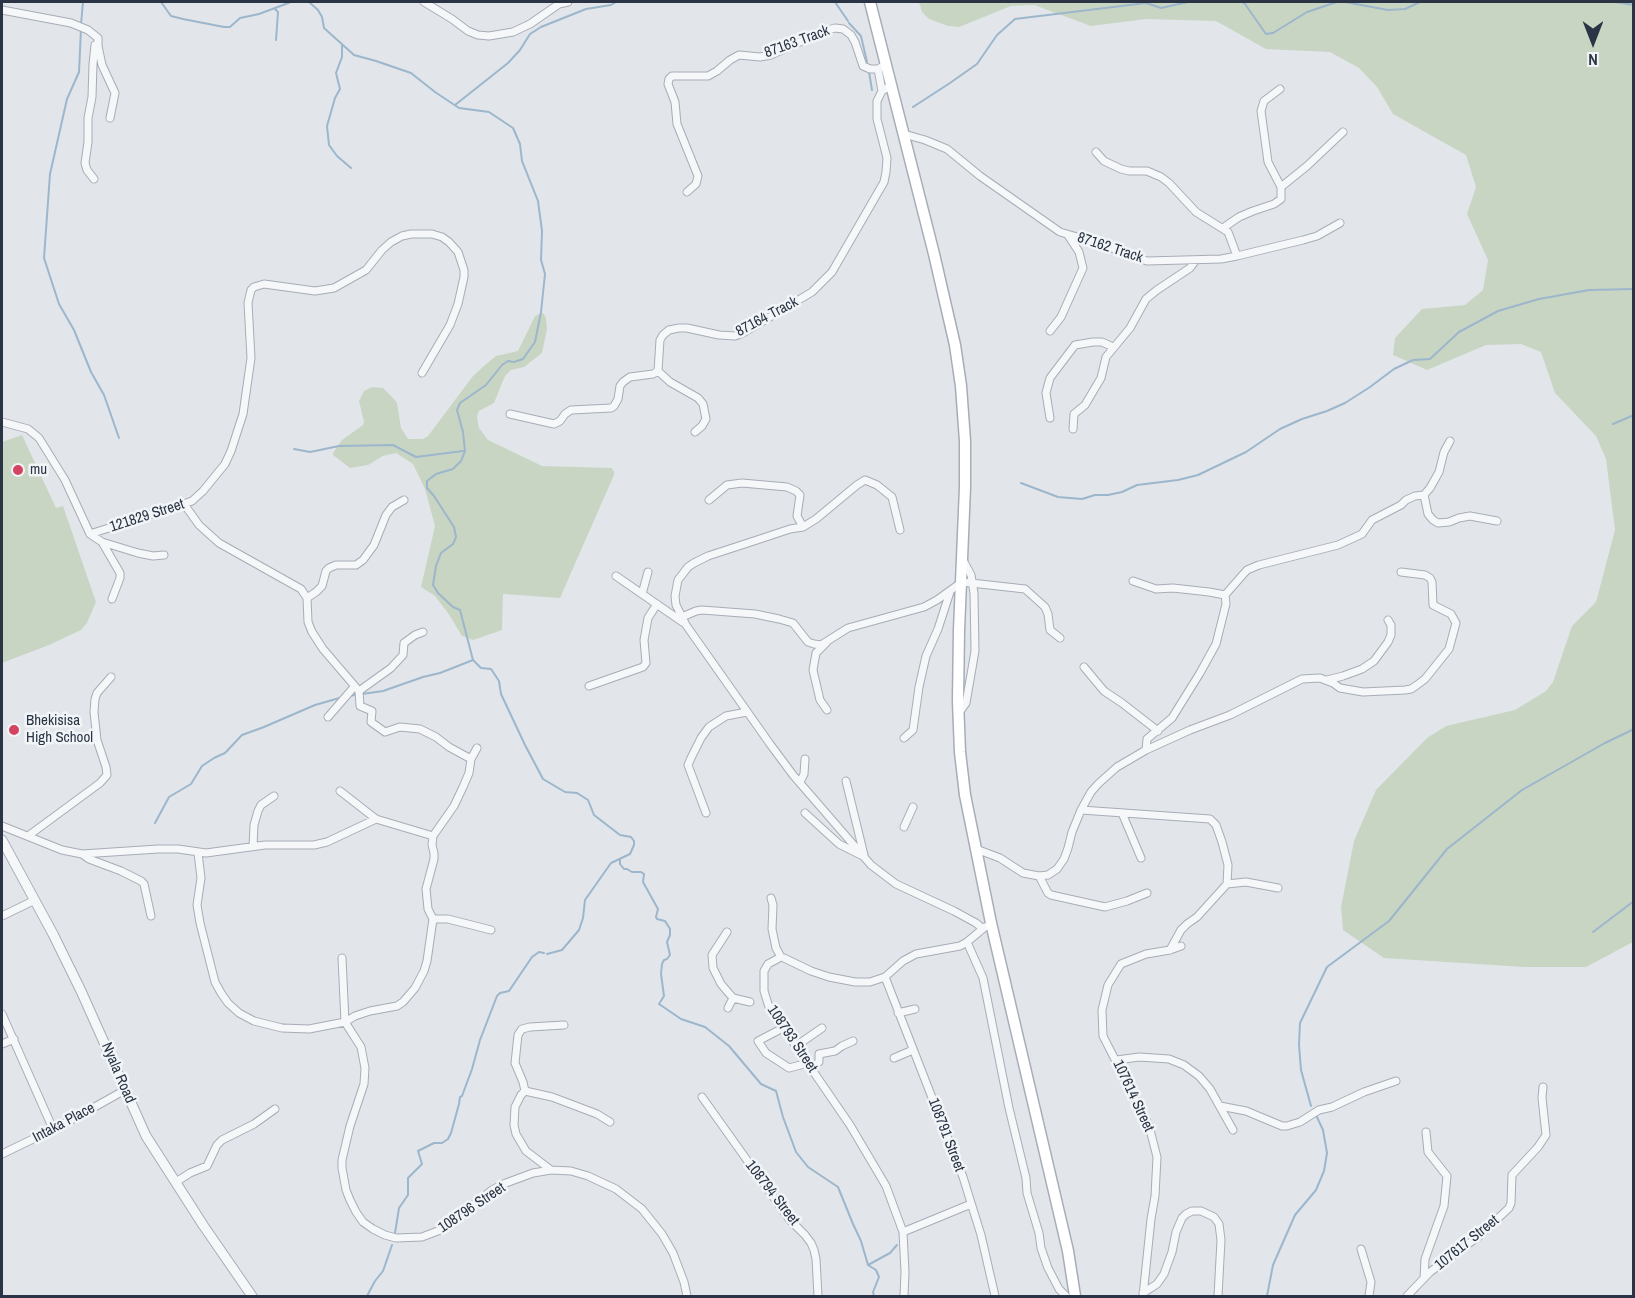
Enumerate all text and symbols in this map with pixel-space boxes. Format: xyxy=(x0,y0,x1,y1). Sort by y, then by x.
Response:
north arrow xyxy=(1563,12,1623,72)
street label: 87163 Track xyxy=(762,22,832,62)
text: N xyxy=(1588,49,1598,71)
street label: 87162 Track xyxy=(1075,229,1145,267)
street label: 87164 Track xyxy=(733,293,801,341)
place label: mu xyxy=(30,461,47,479)
marker: mu xyxy=(11,463,25,477)
street label: 121829 Street xyxy=(107,496,187,536)
place label: Bhekisisa High School xyxy=(26,712,93,747)
marker: Bhekisisa High School xyxy=(7,723,21,737)
street label: 108793 Street xyxy=(763,1002,821,1076)
street label: Nyala Road xyxy=(97,1040,139,1106)
street label: 107614 Street xyxy=(1109,1057,1157,1135)
street label: 108791 Street xyxy=(924,1096,968,1174)
street label: Intaka Place xyxy=(30,1099,98,1147)
street label: 108794 Street xyxy=(741,1157,803,1229)
street label: 108796 Street xyxy=(435,1179,509,1237)
street label: 107617 Street xyxy=(1431,1212,1503,1274)

